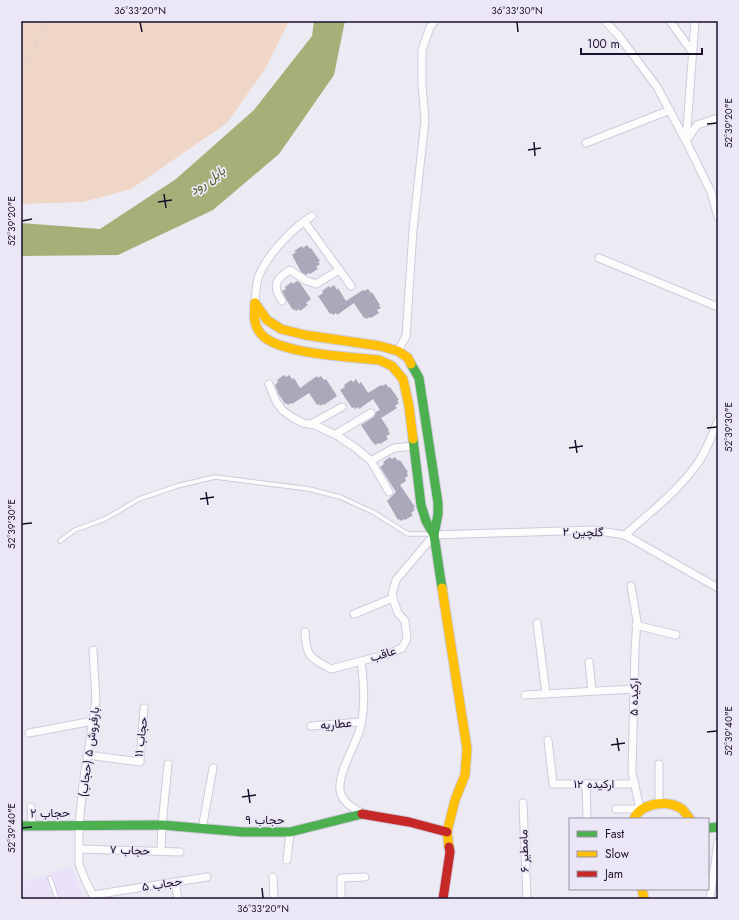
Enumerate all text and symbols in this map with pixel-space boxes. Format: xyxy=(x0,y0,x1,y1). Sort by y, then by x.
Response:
text: 36°33'20"N xyxy=(114,3,166,18)
text: 36°33'30"N xyxy=(491,3,543,18)
scale bar xyxy=(581,30,702,56)
text: 100 m xyxy=(587,35,620,53)
text: 52°39'20"E xyxy=(721,98,736,148)
water label: بابل رود xyxy=(185,161,230,200)
text: 52°39'20"E xyxy=(4,196,19,246)
text: 52°39'30"E xyxy=(721,402,736,452)
text: 52°39'30"E xyxy=(4,499,19,549)
street label: گلچین ۲ xyxy=(563,523,603,541)
street label: عاقب xyxy=(368,641,398,667)
street label: ارکیده ۵ xyxy=(625,678,643,716)
street label: بارفروش ۵ (حجاب) xyxy=(74,706,104,798)
text: 52°39'40"E xyxy=(721,706,736,756)
street label: عطاریه xyxy=(319,714,353,734)
street label: حجاب ۱۱ xyxy=(130,716,152,758)
street label: ارکیده ۱۲ xyxy=(574,775,614,793)
text: 52°39'40"E xyxy=(4,803,19,853)
street label: حجاب ۲ xyxy=(30,804,70,822)
street label: حجاب ۹ xyxy=(245,811,285,829)
legend xyxy=(569,818,709,890)
text: Fast xyxy=(605,825,624,843)
street label: مامطیر ۶ xyxy=(514,829,534,873)
street label: حجاب ۷ xyxy=(109,840,151,860)
text: Slow xyxy=(605,845,630,863)
text: Jam xyxy=(603,865,623,883)
street label: حجاب ۵ xyxy=(141,872,183,896)
text: 36°33'20"N xyxy=(237,901,289,916)

